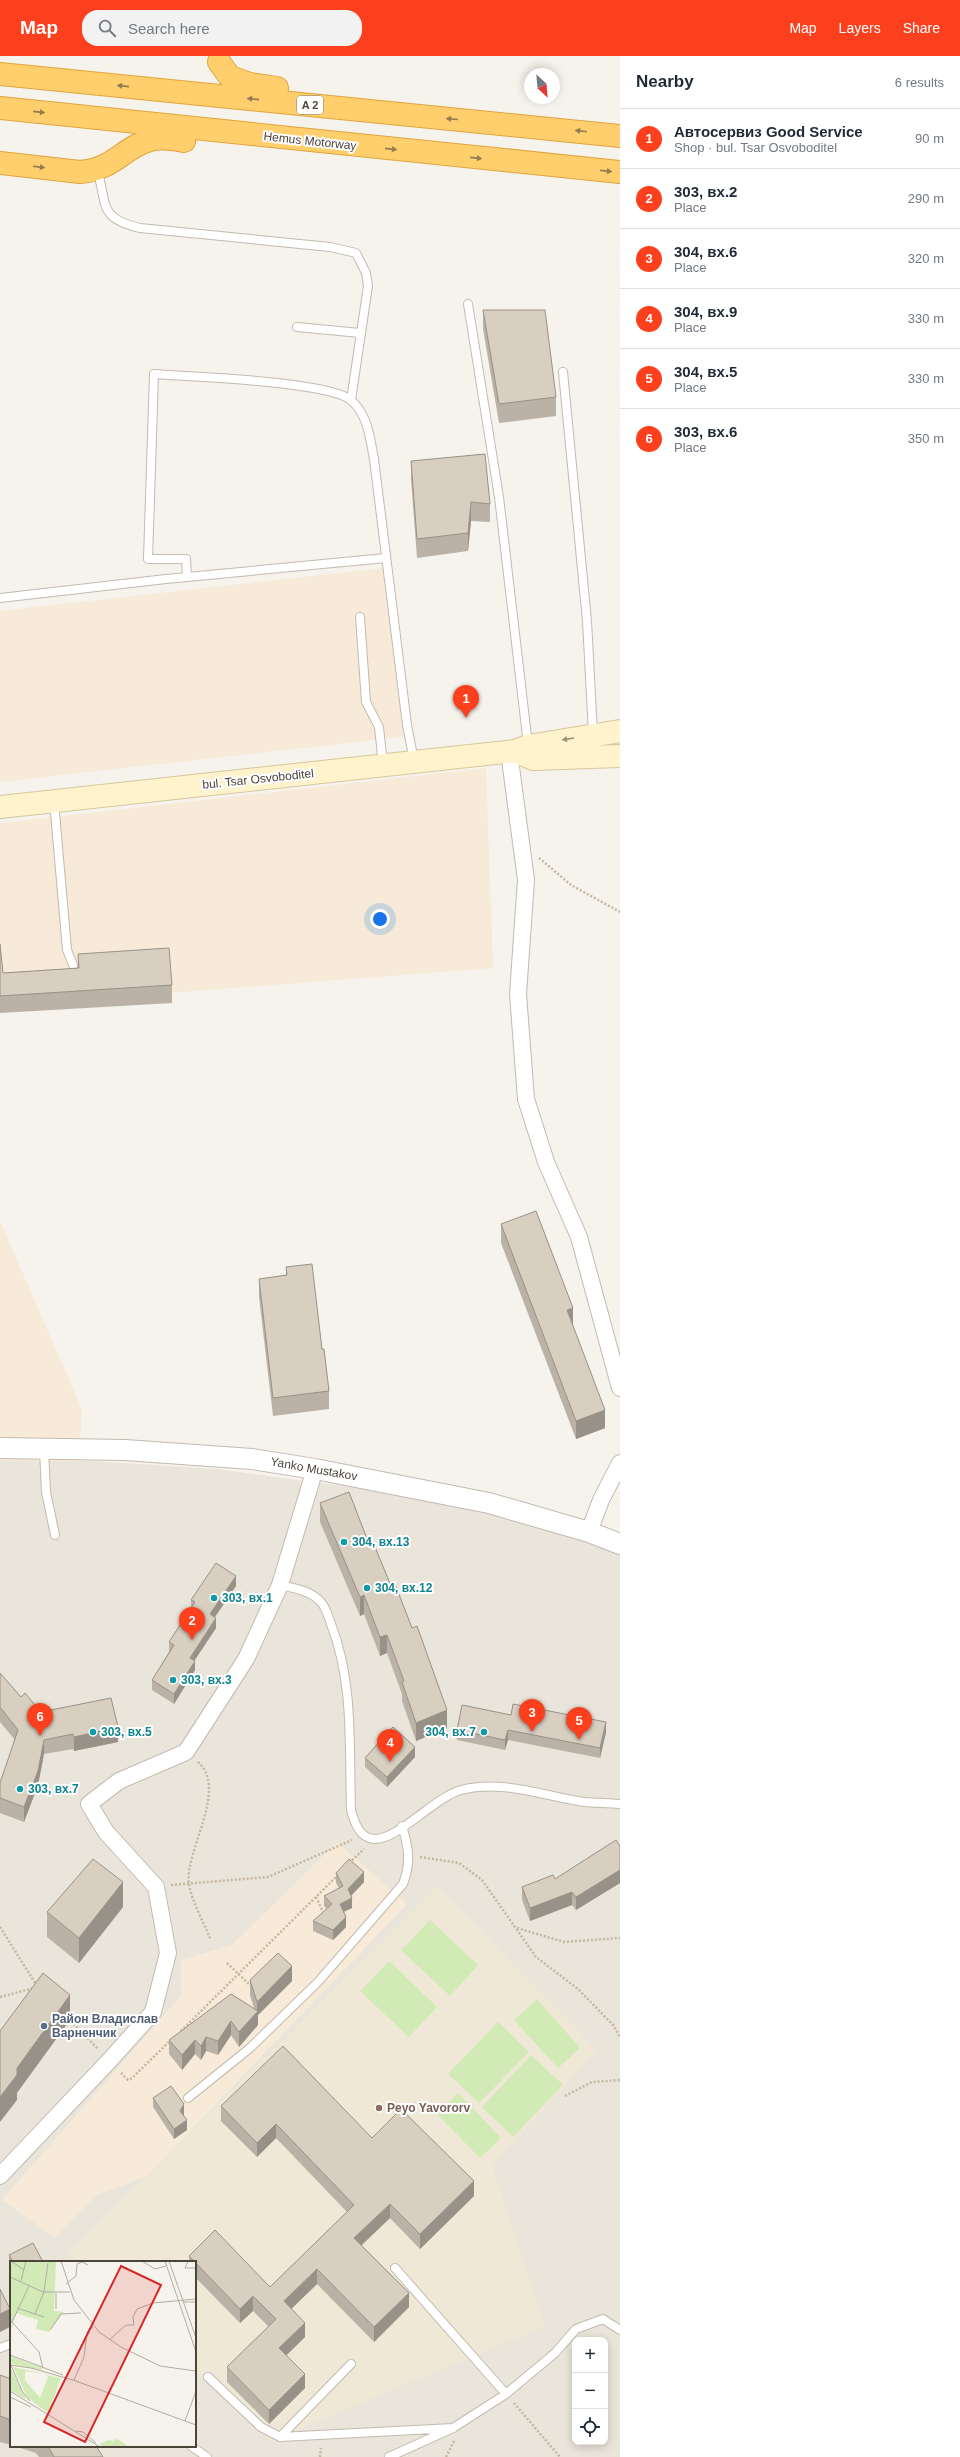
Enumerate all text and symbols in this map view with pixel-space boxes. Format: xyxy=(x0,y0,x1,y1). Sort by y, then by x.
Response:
search box xyxy=(82,10,362,46)
text: Map xyxy=(20,17,58,38)
icon: search xyxy=(96,17,118,39)
text: Search here xyxy=(128,20,210,37)
text: Map xyxy=(789,20,817,36)
text: Layers xyxy=(839,20,881,36)
text: Share xyxy=(903,20,940,36)
north arrow xyxy=(524,68,560,104)
text: Nearby xyxy=(636,72,694,91)
text: 6 results xyxy=(895,75,944,90)
one-way arrow xyxy=(117,83,129,90)
one-way arrow xyxy=(247,96,259,103)
road number: A 2 xyxy=(297,96,323,114)
one-way arrow xyxy=(33,108,45,115)
one-way arrow xyxy=(446,115,458,122)
text: Автосервиз Good Service xyxy=(674,123,863,140)
one-way arrow xyxy=(575,128,587,134)
street label: Hemus Motorway xyxy=(263,129,357,153)
text: 1 xyxy=(645,131,653,146)
text: 90 m xyxy=(915,131,944,146)
text: Shop · bul. Tsar Osvoboditel xyxy=(674,140,837,155)
one-way arrow xyxy=(385,146,397,153)
one-way arrow xyxy=(470,155,482,162)
one-way arrow xyxy=(33,164,45,170)
one-way arrow xyxy=(600,168,612,174)
text: 303, вх.2 xyxy=(674,183,737,200)
text: 2 xyxy=(645,191,653,206)
text: 290 m xyxy=(908,191,944,206)
text: Place xyxy=(674,200,707,215)
text: 304, вх.6 xyxy=(674,243,737,260)
text: 3 xyxy=(645,251,653,266)
text: 320 m xyxy=(908,251,944,266)
text: Place xyxy=(674,260,707,275)
text: 304, вх.9 xyxy=(674,303,737,320)
text: 4 xyxy=(645,311,653,326)
text: 330 m xyxy=(908,311,944,326)
text: Place xyxy=(674,320,707,335)
text: 304, вх.5 xyxy=(674,363,737,380)
text: 5 xyxy=(645,371,653,386)
text: 330 m xyxy=(908,371,944,386)
text: Place xyxy=(674,380,707,395)
text: 303, вх.6 xyxy=(674,423,737,440)
text: 6 xyxy=(645,431,653,446)
text: 350 m xyxy=(908,431,944,446)
text: Place xyxy=(674,440,707,455)
pin: 1 xyxy=(453,685,479,718)
one-way arrow xyxy=(562,736,574,742)
street label: bul. Tsar Osvoboditel xyxy=(202,766,314,792)
your location xyxy=(370,909,390,929)
street label: Yanko Mustakov xyxy=(270,1454,358,1484)
place label: 304, вх.13 xyxy=(352,1535,410,1549)
marker: 304, вх.13 xyxy=(339,1537,349,1547)
place label: 304, вх.12 xyxy=(375,1581,433,1595)
marker: 304, вх.12 xyxy=(362,1583,372,1593)
place label: 303, вх.1 xyxy=(222,1591,273,1605)
marker: 303, вх.1 xyxy=(209,1593,219,1603)
pin: 2 xyxy=(179,1607,205,1640)
place label: 303, вх.3 xyxy=(181,1673,232,1687)
marker: 303, вх.3 xyxy=(168,1675,178,1685)
pin: 3 xyxy=(519,1699,545,1732)
pin: 6 xyxy=(27,1703,53,1736)
pin: 5 xyxy=(566,1707,592,1740)
place label: 303, вх.5 xyxy=(101,1725,152,1739)
place label: 304, вх.7 xyxy=(425,1725,476,1739)
marker: 303, вх.5 xyxy=(88,1727,98,1737)
marker: 304, вх.7 xyxy=(479,1727,489,1737)
pin: 4 xyxy=(377,1729,403,1762)
place label: 303, вх.7 xyxy=(28,1782,79,1796)
marker: 303, вх.7 xyxy=(15,1784,25,1794)
place label: Район Владислав Варненчик xyxy=(52,2012,158,2040)
marker: Район Владислав Варненчик xyxy=(39,2021,49,2031)
place label: Peyo Yavororv xyxy=(387,2101,470,2115)
marker: Peyo Yavororv xyxy=(374,2103,384,2113)
inset map xyxy=(10,2261,196,2447)
map controls xyxy=(572,2337,608,2445)
button: + xyxy=(572,2337,608,2373)
button: − xyxy=(572,2373,608,2409)
button: locate xyxy=(572,2409,608,2445)

